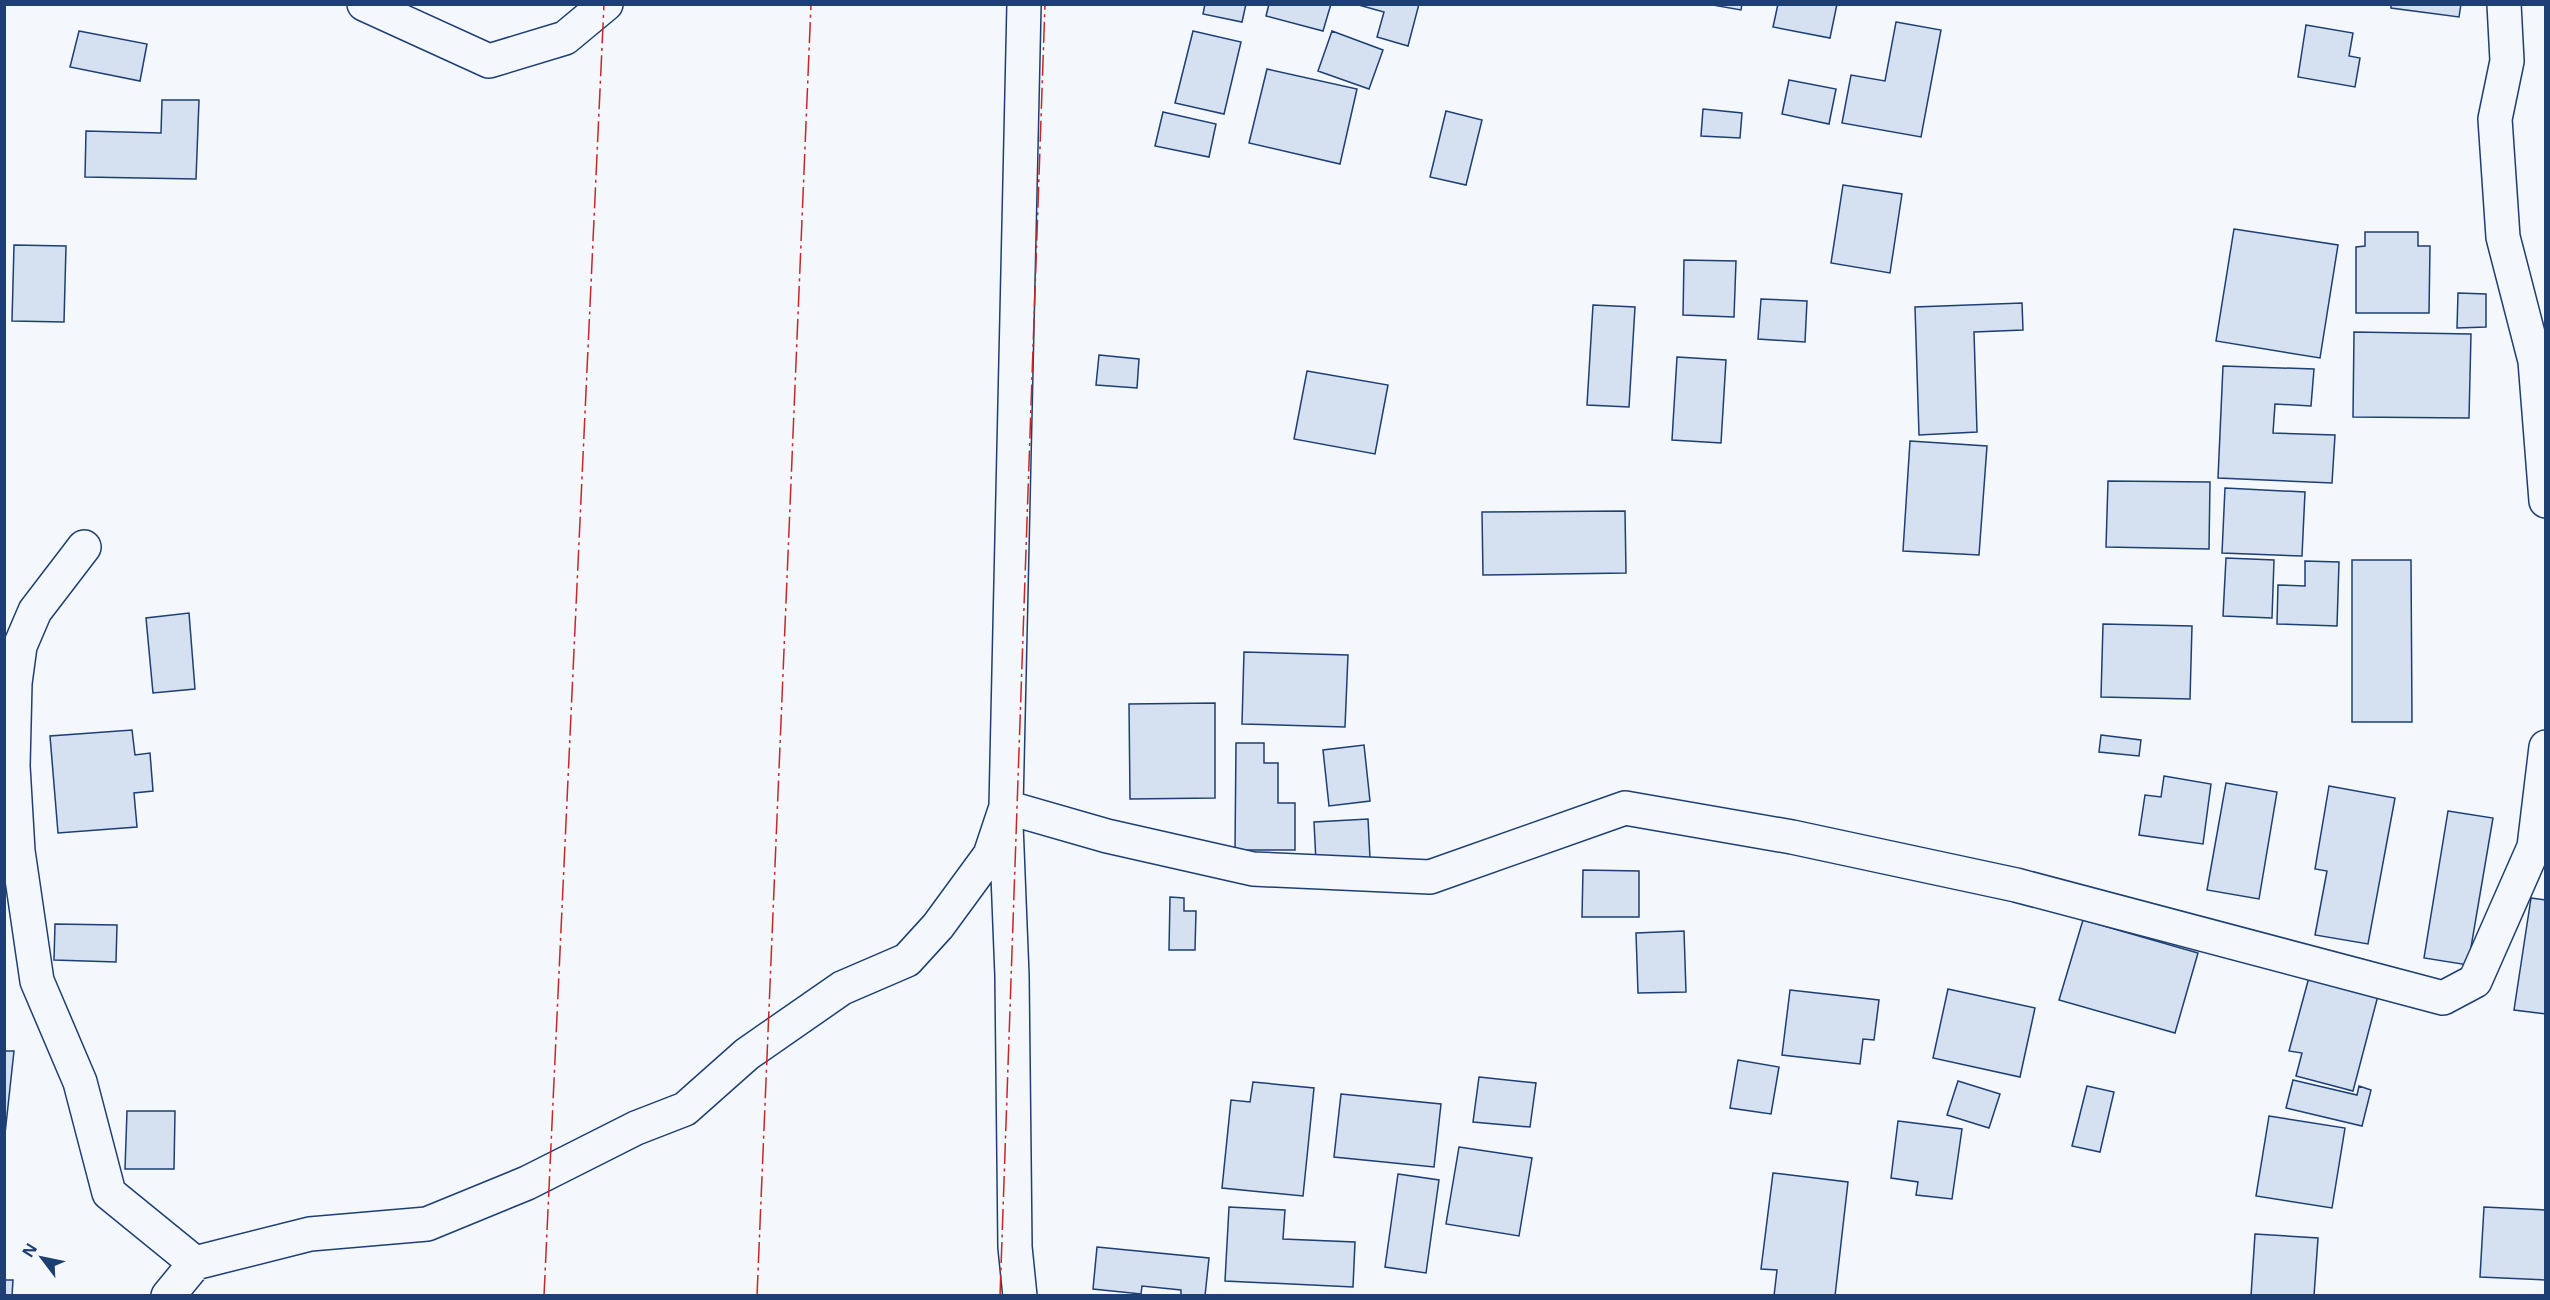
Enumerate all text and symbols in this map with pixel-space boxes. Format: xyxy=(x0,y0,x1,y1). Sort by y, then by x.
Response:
north arrow xyxy=(12,1228,72,1288)
text: N xyxy=(17,1239,42,1261)

